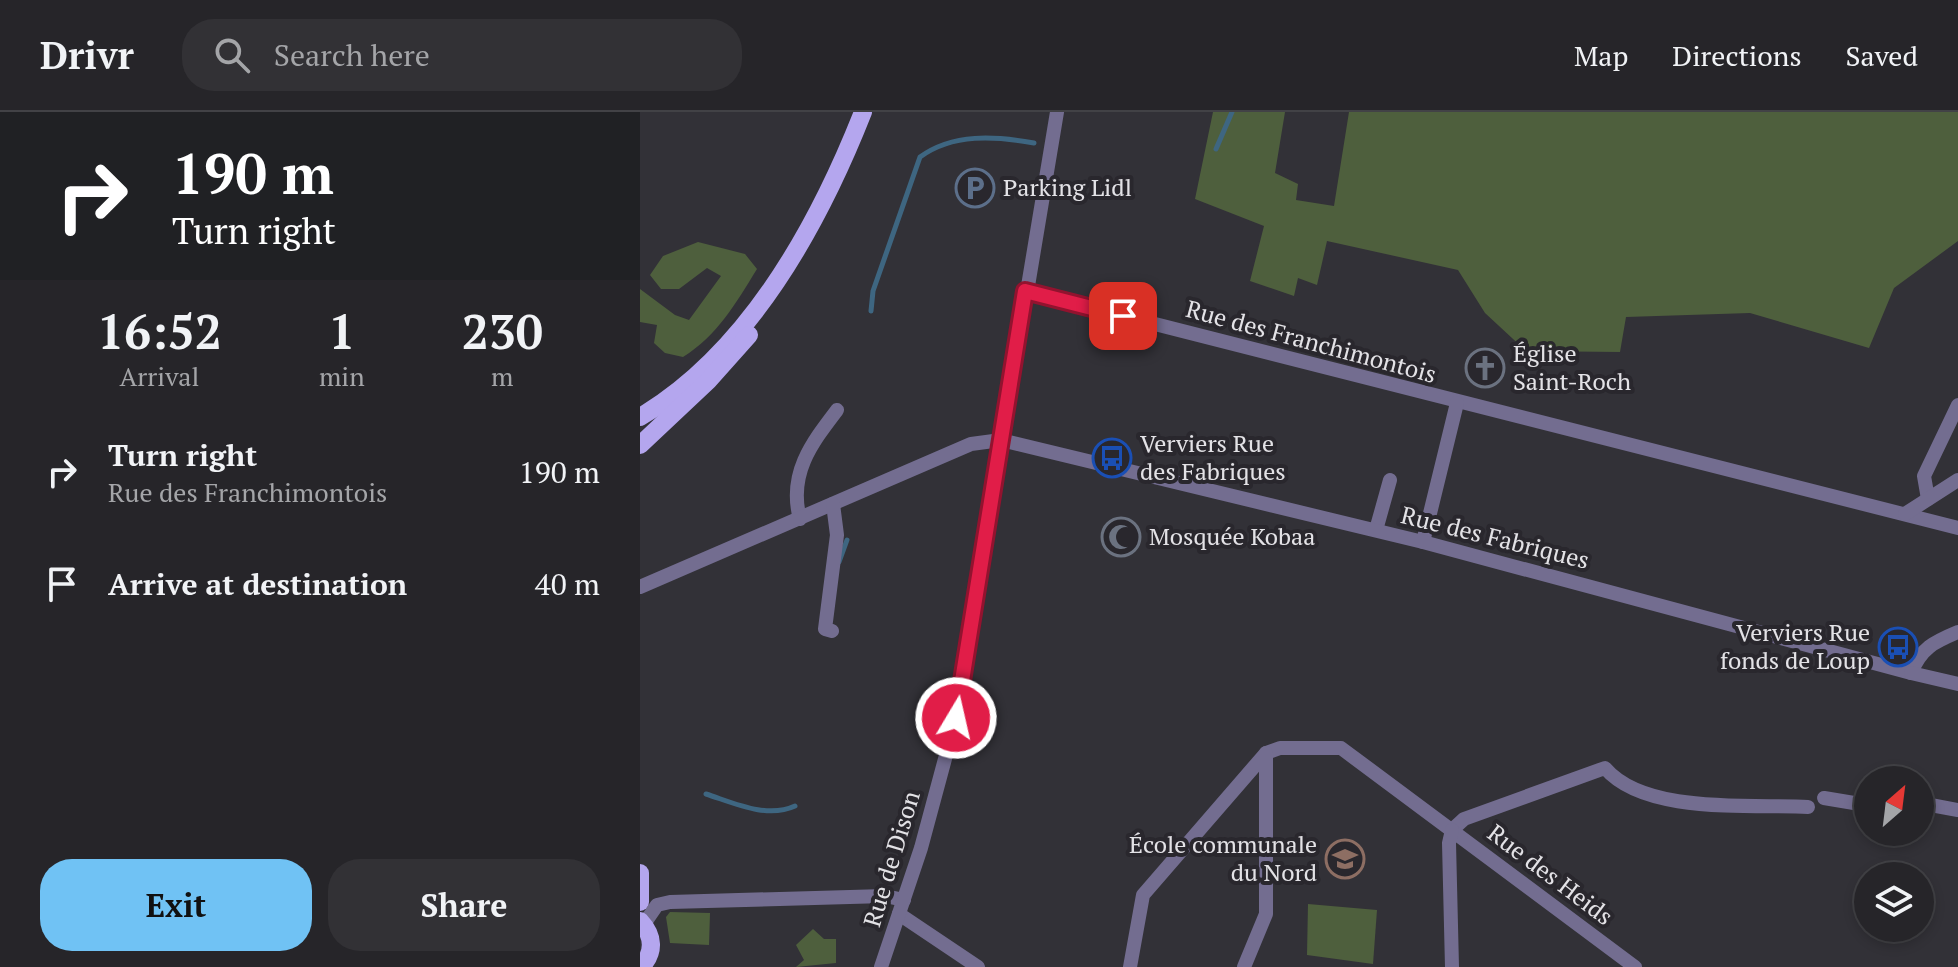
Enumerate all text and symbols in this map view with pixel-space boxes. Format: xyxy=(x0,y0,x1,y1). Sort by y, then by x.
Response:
search box xyxy=(182,19,742,91)
text: Drivr xyxy=(40,30,134,80)
icon: search xyxy=(210,33,254,77)
text: Search here xyxy=(274,35,430,75)
text: Map xyxy=(1574,37,1628,74)
text: Directions xyxy=(1672,37,1802,74)
text: Saved xyxy=(1846,37,1918,74)
text: 190 m xyxy=(172,136,334,210)
icon: right xyxy=(40,144,144,248)
parking icon: Parking Lidl xyxy=(954,167,996,209)
place label: Parking Lidl xyxy=(1003,171,1132,203)
text: Turn right xyxy=(172,207,336,254)
pin xyxy=(1089,282,1157,350)
street label: Rue des Franchimontois xyxy=(1183,292,1440,390)
icon: arrive xyxy=(1101,294,1145,338)
text: 16:52 xyxy=(97,299,222,363)
text: 1 xyxy=(328,299,355,363)
text: 230 xyxy=(462,299,543,363)
place label: Église Saint-Roch xyxy=(1513,337,1631,397)
church icon: Église Saint-Roch xyxy=(1464,347,1506,389)
text: Arrival xyxy=(120,359,199,393)
text: min xyxy=(319,359,365,393)
text: m xyxy=(491,359,514,393)
place label: Verviers Rue des Fabriques xyxy=(1140,427,1286,487)
text: Turn right xyxy=(108,435,257,475)
bus stop icon: Verviers Rue des Fabriques xyxy=(1091,437,1133,479)
icon: right xyxy=(40,450,84,494)
text: 190 m xyxy=(519,452,600,492)
text: Rue des Franchimontois xyxy=(108,475,387,509)
street label: Rue des Fabriques xyxy=(1398,498,1593,576)
mosque icon: Mosquée Kobaa xyxy=(1100,516,1142,558)
place label: Mosquée Kobaa xyxy=(1149,520,1315,552)
icon: arrive xyxy=(40,562,84,606)
text: Arrive at destination xyxy=(108,564,407,604)
text: 40 m xyxy=(535,564,600,604)
place label: Verviers Rue fonds de Loup xyxy=(1720,616,1870,676)
bus stop icon: Verviers Rue fonds de Loup xyxy=(1877,626,1919,668)
position arrow xyxy=(914,676,998,760)
north arrow xyxy=(1854,766,1934,846)
map controls xyxy=(1854,766,1934,942)
street label: Rue de Dison xyxy=(855,787,927,930)
street label: Rue des Heids xyxy=(1481,817,1620,932)
place label: École communale du Nord xyxy=(1129,828,1317,888)
school or university icon: École communale du Nord xyxy=(1324,838,1366,880)
button: Exit xyxy=(40,859,312,951)
button: Share xyxy=(328,859,600,951)
button: layers xyxy=(1854,862,1934,942)

